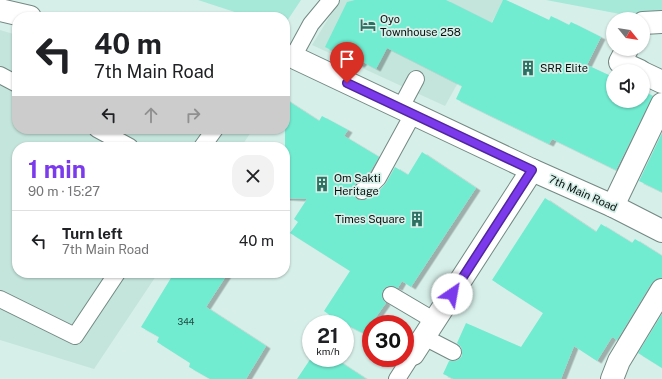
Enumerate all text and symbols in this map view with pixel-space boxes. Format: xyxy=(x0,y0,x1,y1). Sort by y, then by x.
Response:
north arrow xyxy=(606,12,650,56)
map controls xyxy=(606,12,650,108)
place label: Oyo Townhouse 258 xyxy=(380,13,461,38)
hotel icon: Oyo Townhouse 258 xyxy=(359,16,377,34)
text: 40 m xyxy=(94,27,162,60)
icon: left xyxy=(28,28,80,80)
pin xyxy=(330,42,364,83)
icon: arrive xyxy=(336,48,358,70)
building icon: SRR Elite xyxy=(519,59,537,77)
text: 7th Main Road xyxy=(94,61,214,82)
place label: SRR Elite xyxy=(540,62,588,74)
button: sound xyxy=(606,64,650,108)
icon: left xyxy=(98,104,120,126)
icon: ahead xyxy=(140,104,162,126)
icon: right xyxy=(182,104,204,126)
text: 1 min xyxy=(28,155,86,183)
button: close xyxy=(232,155,274,197)
place label: Om Sakti Heritage xyxy=(334,172,381,197)
street label: 7th Main Road xyxy=(547,173,619,213)
building icon: Om Sakti Heritage xyxy=(313,175,331,193)
text: 90 m · 15:27 xyxy=(28,184,100,199)
building icon: Times Square xyxy=(408,210,426,228)
place label: Times Square xyxy=(335,213,405,225)
text: Turn left xyxy=(62,225,123,242)
icon: left xyxy=(28,230,50,252)
text: 40 m xyxy=(239,232,274,249)
text: 7th Main Road xyxy=(62,242,149,257)
position arrow xyxy=(431,273,473,315)
speed limit sign: 30 xyxy=(362,315,414,367)
house number: 344 xyxy=(178,316,195,327)
text: 21 xyxy=(317,324,339,348)
text: km/h xyxy=(316,345,340,357)

